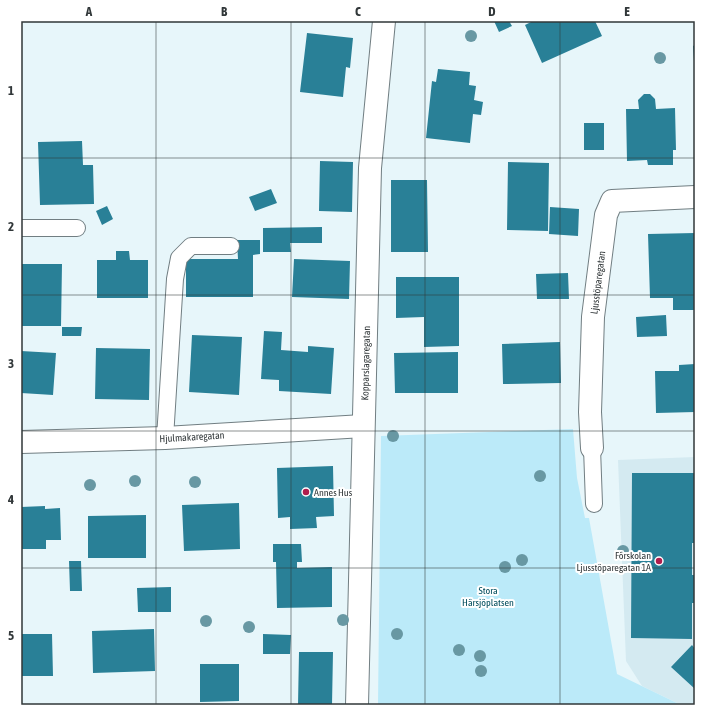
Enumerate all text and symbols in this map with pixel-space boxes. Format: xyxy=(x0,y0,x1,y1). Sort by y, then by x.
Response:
text: A xyxy=(85,4,93,19)
text: B xyxy=(221,4,228,19)
text: C xyxy=(355,4,361,19)
text: D xyxy=(488,4,496,19)
text: E xyxy=(624,4,630,19)
text: 1 xyxy=(8,83,14,98)
text: 2 xyxy=(8,219,14,234)
street label: Ljusstöparegatan xyxy=(588,250,607,315)
street label: Kopparslagaregatan xyxy=(359,325,372,401)
text: 3 xyxy=(8,356,14,371)
street label: Hjulmakaregatan xyxy=(159,429,225,444)
marker: Annes Hus xyxy=(301,487,311,497)
place label: Annes Hus xyxy=(314,487,353,498)
text: 4 xyxy=(7,492,14,507)
place label: Förskolan Ljusstöparegatan 1A xyxy=(576,550,651,573)
marker: Förskolan Ljusstöparegatan 1A xyxy=(654,556,664,566)
park label: Stora Härsjöplatsen xyxy=(462,585,514,608)
text: 5 xyxy=(8,628,14,643)

